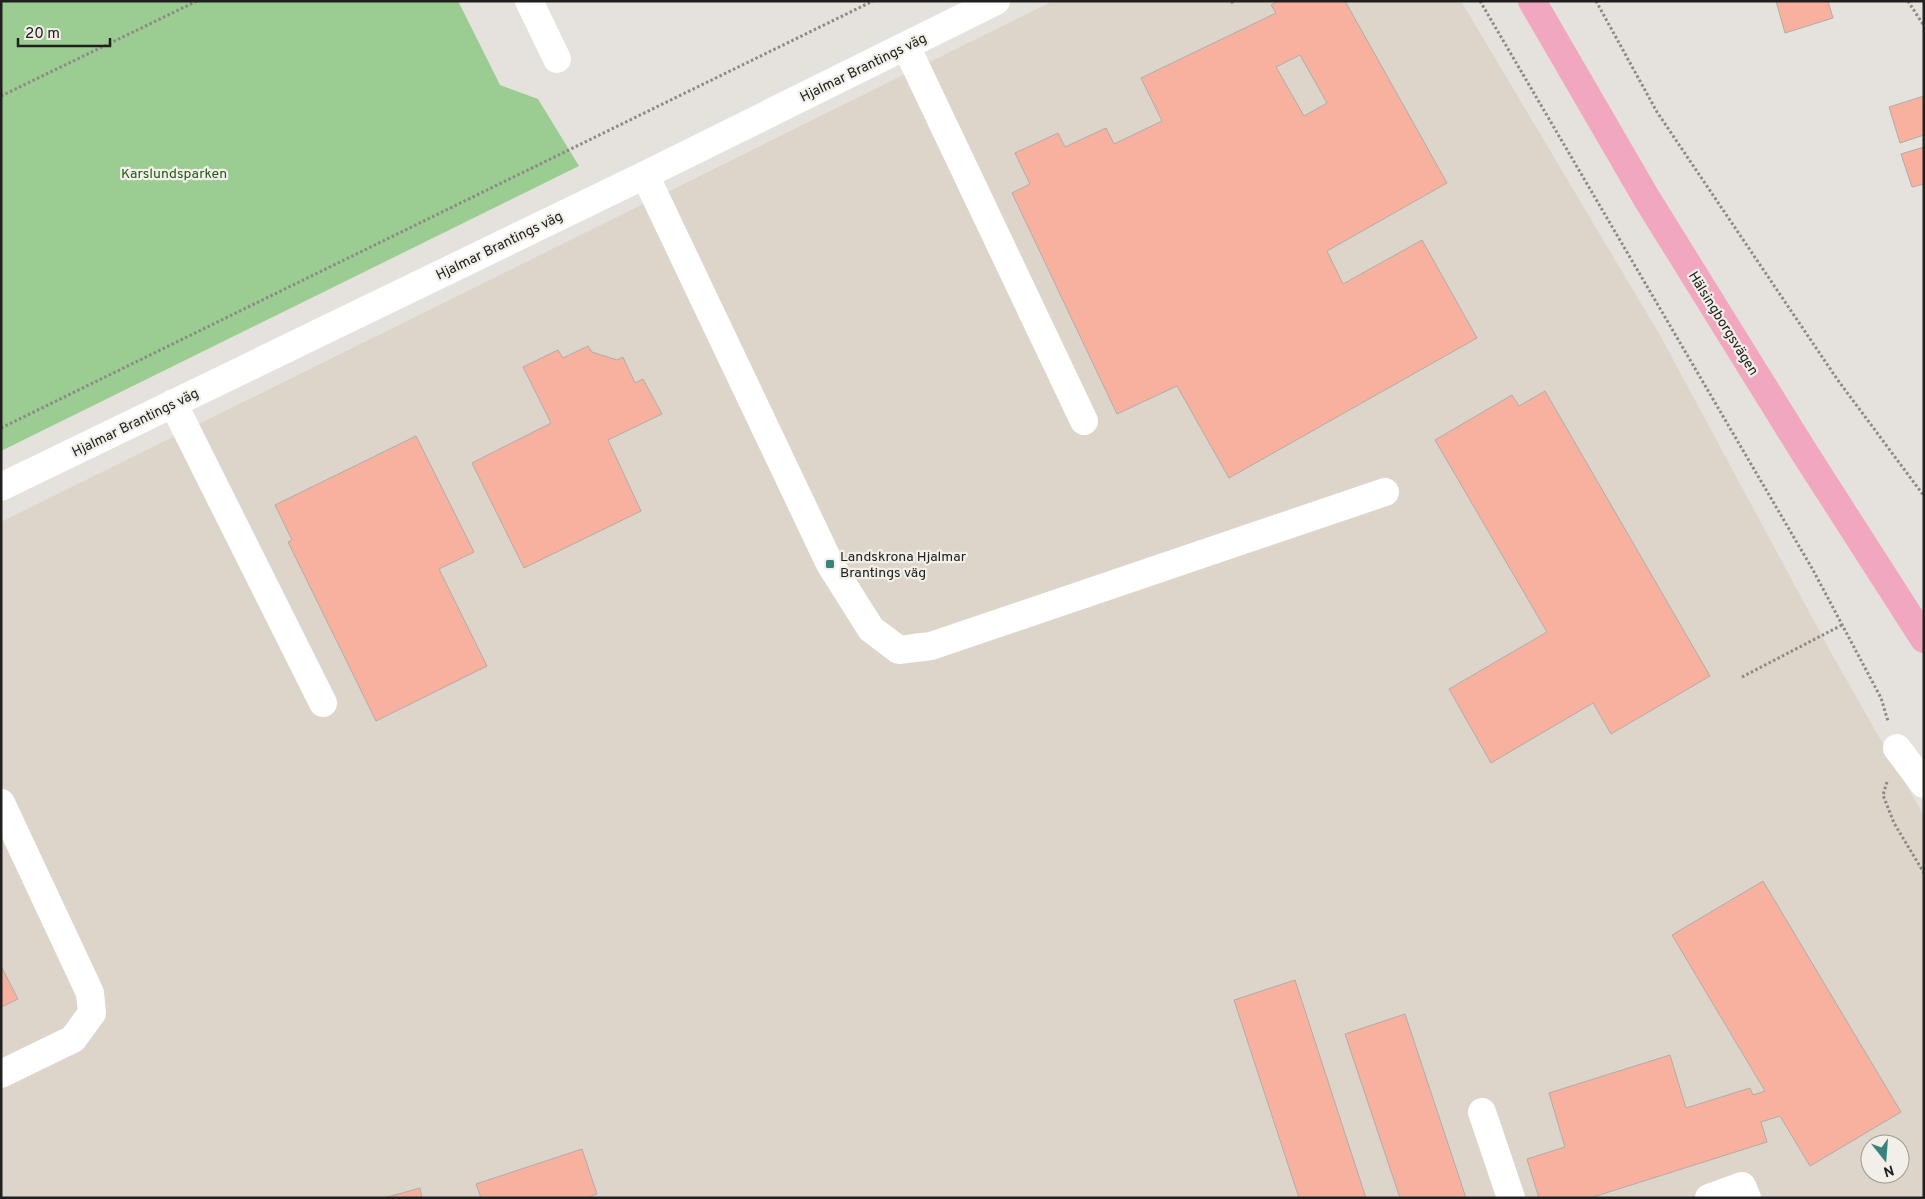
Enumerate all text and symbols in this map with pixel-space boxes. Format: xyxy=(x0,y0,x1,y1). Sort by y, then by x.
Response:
scale bar xyxy=(18,15,110,47)
text: 20 m xyxy=(25,25,60,44)
street label: Hjalmar Brantings väg xyxy=(798,30,930,106)
park label: Karslundsparken xyxy=(121,166,227,183)
street label: Hjalmar Brantings väg xyxy=(434,208,566,284)
street label: Hälsingborgsvägen xyxy=(1684,269,1762,379)
street label: Hjalmar Brantings väg xyxy=(70,385,202,461)
place label: Landskrona Hjalmar Brantings väg xyxy=(840,549,967,582)
marker: Landskrona Hjalmar Brantings väg xyxy=(824,558,836,570)
north arrow xyxy=(1860,1134,1910,1184)
text: N xyxy=(1881,1160,1896,1180)

